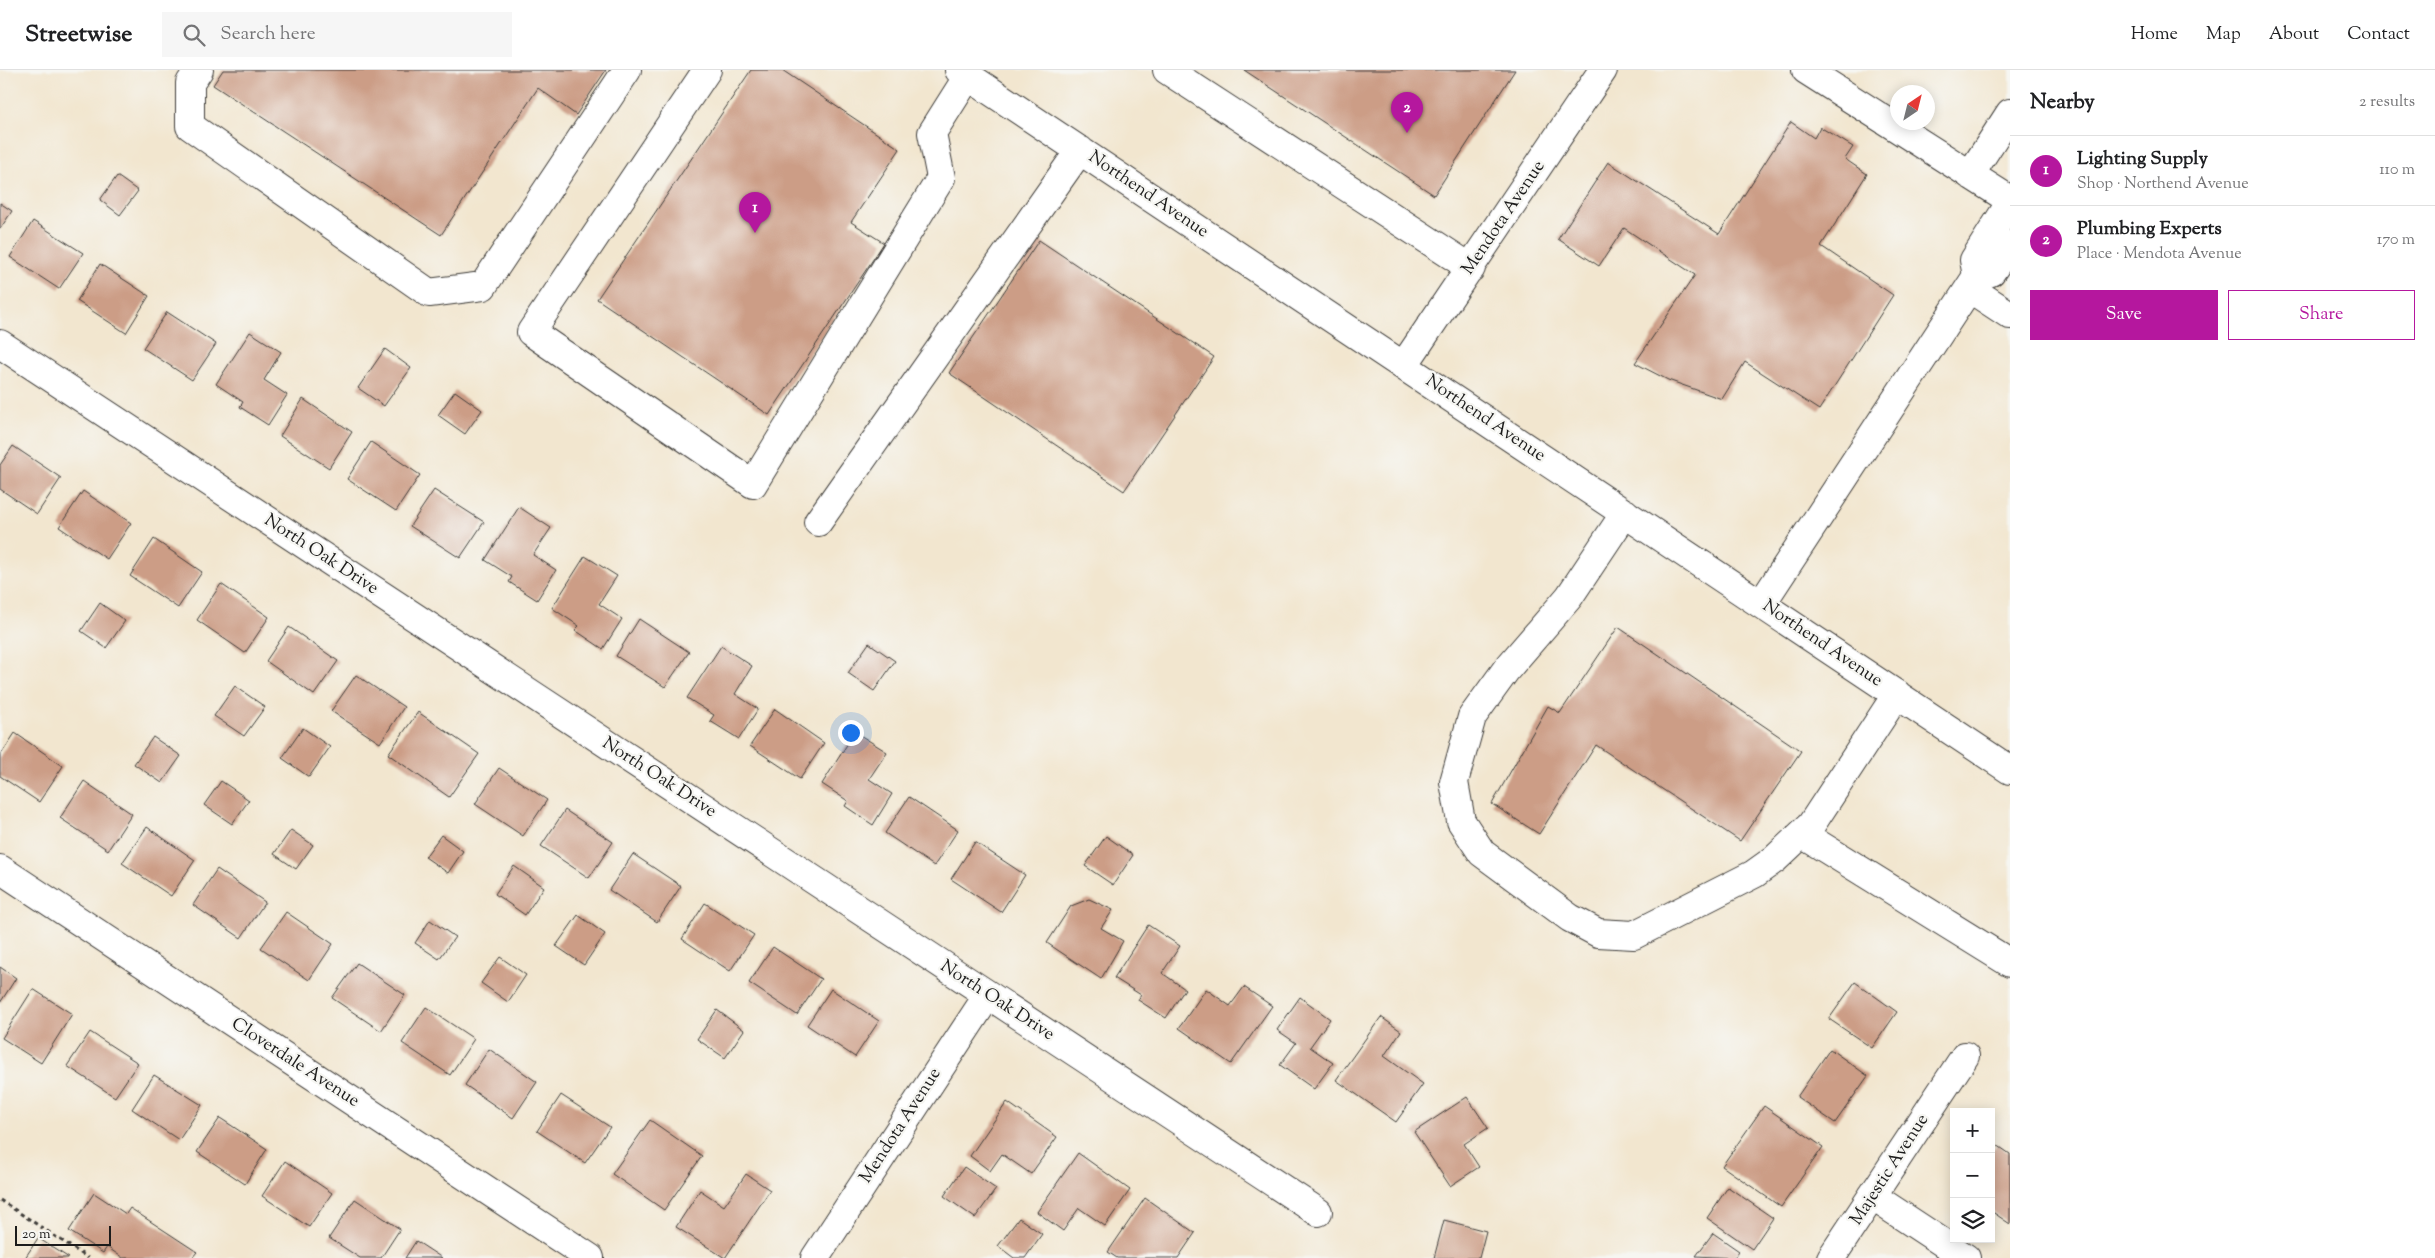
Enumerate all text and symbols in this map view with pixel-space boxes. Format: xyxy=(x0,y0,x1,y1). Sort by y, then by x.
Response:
search box xyxy=(162,12,512,57)
text: Streetwise xyxy=(25,18,132,52)
icon: search xyxy=(180,21,208,49)
text: Search here xyxy=(220,21,316,48)
text: Home xyxy=(2131,22,2178,48)
text: Map xyxy=(2206,22,2241,48)
text: About xyxy=(2269,22,2319,48)
text: Contact xyxy=(2347,22,2410,48)
north arrow xyxy=(1890,85,1935,130)
text: Nearby xyxy=(2030,88,2095,118)
text: 2 results xyxy=(2359,91,2415,114)
pin: 2 xyxy=(1391,92,1423,133)
street label: Northend Avenue xyxy=(1083,145,1213,245)
text: Lighting Supply xyxy=(2077,146,2208,173)
street label: Mendota Avenue xyxy=(1456,155,1552,281)
text: 1 xyxy=(2043,159,2049,182)
text: 110 m xyxy=(2379,159,2415,182)
text: Shop · Northend Avenue xyxy=(2077,173,2249,196)
pin: 1 xyxy=(739,192,771,233)
text: Plumbing Experts xyxy=(2077,216,2222,243)
text: 2 xyxy=(2042,229,2050,252)
text: 170 m xyxy=(2377,229,2415,252)
text: Place · Mendota Avenue xyxy=(2077,243,2242,266)
button: Save xyxy=(2030,290,2218,340)
button: Share xyxy=(2228,290,2415,340)
street label: Northend Avenue xyxy=(1420,369,1550,469)
street label: North Oak Drive xyxy=(259,508,383,602)
street label: Northend Avenue xyxy=(1757,594,1887,694)
your location xyxy=(838,720,864,746)
street label: North Oak Drive xyxy=(597,731,721,825)
street label: North Oak Drive xyxy=(935,954,1059,1048)
street label: Cloverdale Avenue xyxy=(226,1012,364,1114)
street label: Mendota Avenue xyxy=(854,1063,948,1189)
map controls xyxy=(1950,1108,1995,1243)
button: + xyxy=(1950,1108,1995,1153)
street label: Majestic Avenue xyxy=(1844,1109,1936,1231)
button: − xyxy=(1950,1153,1995,1198)
button: layers xyxy=(1950,1198,1995,1243)
scale bar xyxy=(15,1223,111,1246)
text: 20 m xyxy=(22,1225,51,1245)

